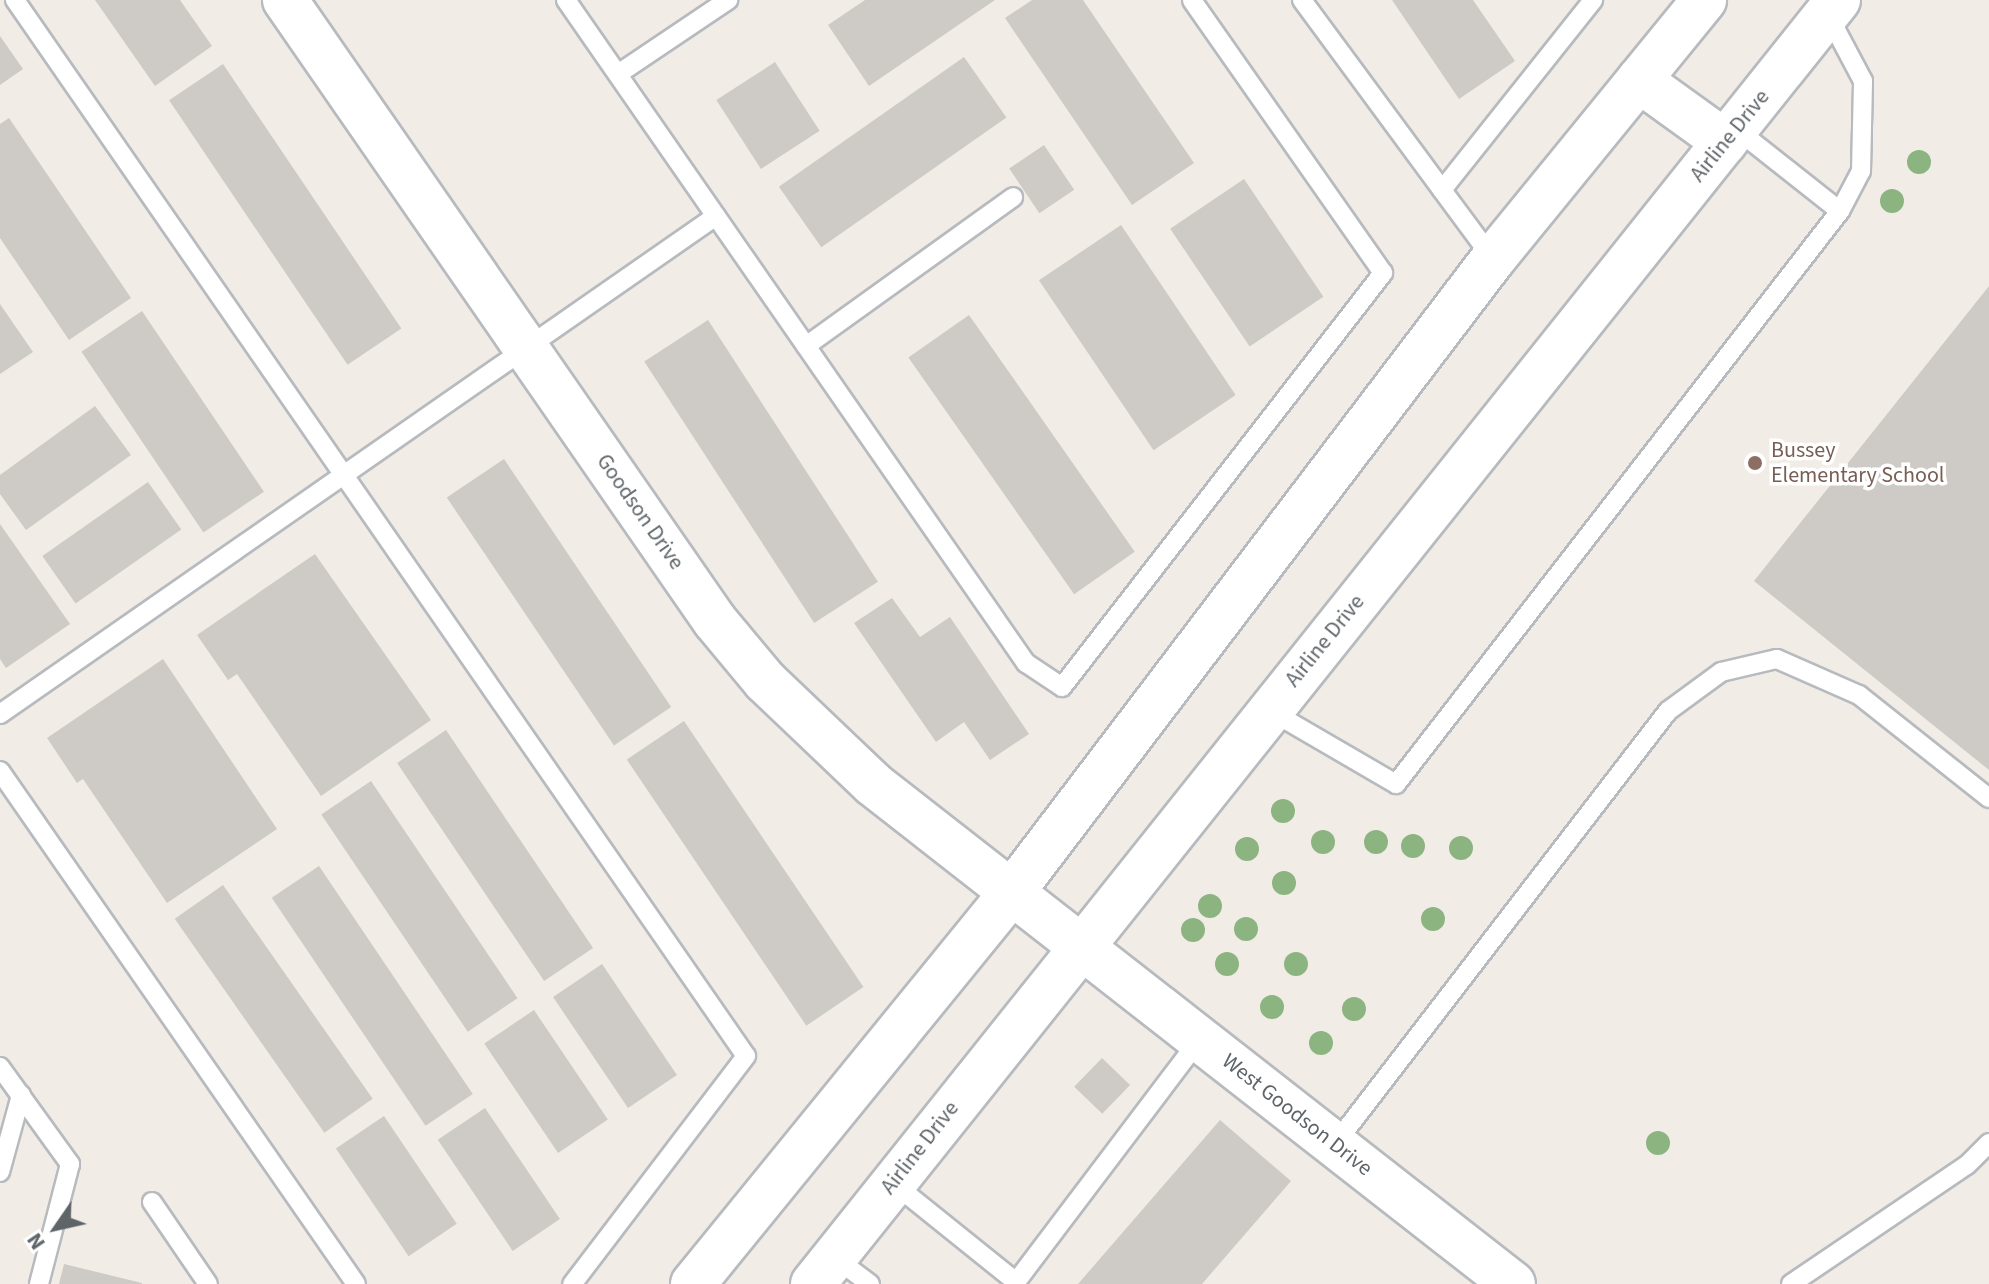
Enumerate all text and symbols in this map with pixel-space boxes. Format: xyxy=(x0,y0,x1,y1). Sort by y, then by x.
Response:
street label: Airline Drive xyxy=(1685,85,1775,187)
place label: Bussey Elementary School xyxy=(1771,437,1944,488)
street label: Goodson Drive xyxy=(591,449,689,575)
marker: Bussey Elementary School xyxy=(1746,454,1764,472)
street label: Airline Drive xyxy=(1280,590,1370,692)
street label: West Goodson Drive xyxy=(1216,1048,1378,1182)
street label: Airline Drive xyxy=(875,1096,965,1200)
north arrow xyxy=(16,1188,96,1268)
text: N xyxy=(19,1226,53,1256)

